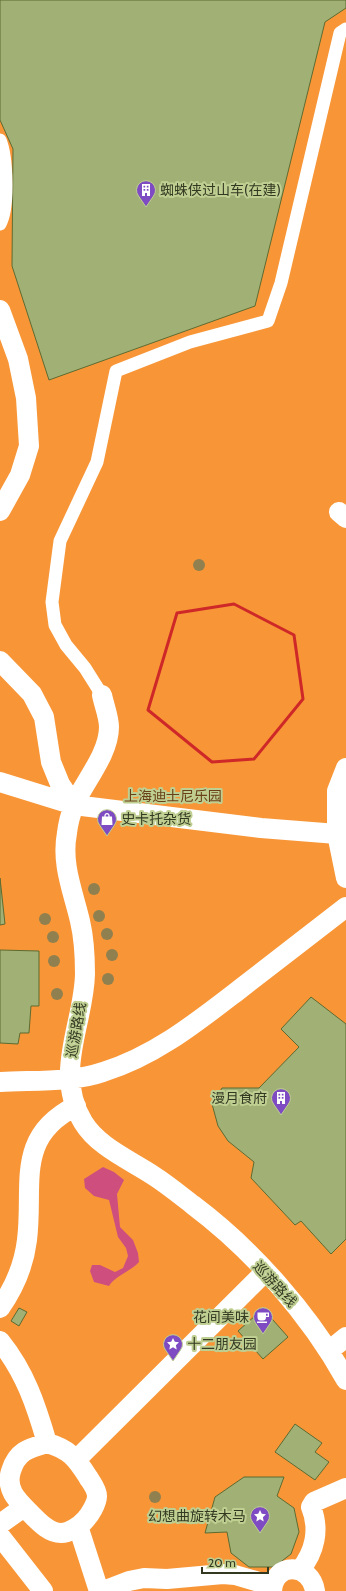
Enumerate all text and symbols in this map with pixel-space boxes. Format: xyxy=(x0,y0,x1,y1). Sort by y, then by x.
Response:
building icon: 蜘蛛侠过山车(在建) xyxy=(135,179,157,207)
place label: 蜘蛛侠过山车(在建) xyxy=(160,181,281,199)
park label: 上海迪士尼乐园 xyxy=(124,787,222,805)
shop icon: 史卡托杂货 xyxy=(96,808,118,836)
place label: 史卡托杂货 xyxy=(121,810,191,828)
street label: 巡游路线 xyxy=(62,1001,90,1059)
building icon: 漫月食府 xyxy=(270,1087,292,1115)
place label: 漫月食府 xyxy=(211,1089,267,1107)
street label: 巡游路线 xyxy=(249,1257,301,1311)
cafe icon: 花间美味 xyxy=(252,1306,274,1334)
place label: 花间美味 xyxy=(193,1308,249,1326)
place icon: 十二朋友园 xyxy=(162,1333,184,1361)
place label: 十二朋友园 xyxy=(187,1335,257,1353)
place icon: 幻想曲旋转木马 xyxy=(249,1505,271,1533)
place label: 幻想曲旋转木马 xyxy=(148,1507,246,1525)
scale bar xyxy=(202,1549,268,1575)
text: 20 m xyxy=(208,1555,236,1570)

